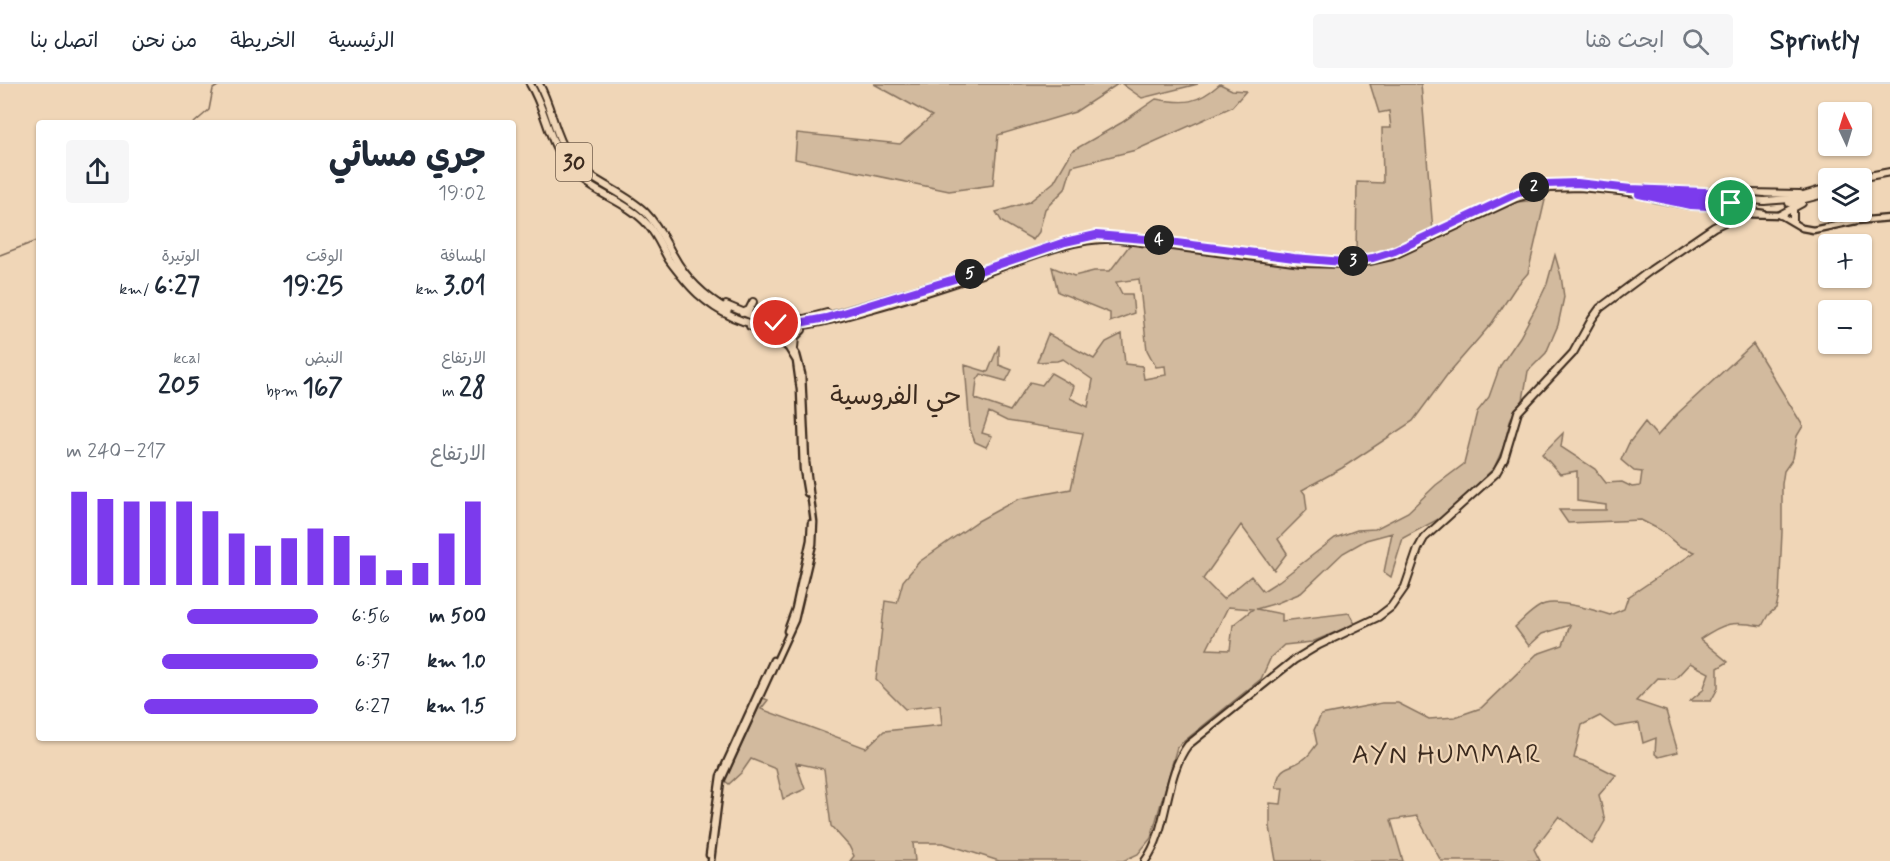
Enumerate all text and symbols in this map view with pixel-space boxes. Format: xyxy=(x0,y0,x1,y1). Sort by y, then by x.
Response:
search box xyxy=(1313,14,1733,68)
text: Sprintly xyxy=(1769,23,1860,60)
icon: search xyxy=(1679,25,1712,58)
text: اتصل بنا xyxy=(30,27,98,55)
text: من نحن xyxy=(131,27,197,55)
text: الخريطة xyxy=(230,27,296,55)
text: الرئيسية xyxy=(329,27,395,55)
text: ابحث هنا xyxy=(1585,27,1664,55)
north arrow xyxy=(1818,102,1872,156)
map controls xyxy=(1818,102,1872,354)
text: جري مسائي xyxy=(329,135,486,179)
button: share xyxy=(66,140,129,203)
road number: 30 xyxy=(556,143,592,181)
button: layers xyxy=(1818,168,1872,222)
pin: 2 xyxy=(1519,172,1549,202)
text: 2 xyxy=(1530,176,1538,197)
pin xyxy=(1705,177,1756,228)
text: 19:02 xyxy=(438,180,486,207)
icon: arrive xyxy=(1714,186,1747,219)
pin: 4 xyxy=(1144,225,1174,255)
text: 4 xyxy=(1154,229,1164,250)
button: + xyxy=(1818,234,1872,288)
text: الوتيرة xyxy=(161,246,200,267)
text: الوقت xyxy=(306,246,343,267)
text: المسافة xyxy=(440,246,486,267)
pin: 3 xyxy=(1338,246,1368,276)
text: 3 xyxy=(1349,250,1357,271)
pin: 5 xyxy=(955,259,985,289)
text: 5 xyxy=(965,263,975,284)
text: 6:27 xyxy=(154,270,200,304)
text: 19:25 xyxy=(282,270,343,304)
text: 3.01 xyxy=(443,270,486,304)
text: /km xyxy=(119,279,154,300)
text: km xyxy=(415,279,443,300)
pin xyxy=(750,297,801,348)
button: − xyxy=(1818,300,1872,354)
icon: check xyxy=(759,306,792,339)
text: kcal xyxy=(173,348,200,369)
text: النبض xyxy=(305,348,343,369)
text: الارتفاع xyxy=(441,348,486,369)
text: 205 xyxy=(158,369,200,403)
text: 167 xyxy=(302,372,343,406)
text: 28 xyxy=(459,372,486,406)
district label: حي الفروسية xyxy=(830,380,962,418)
text: bpm xyxy=(266,381,302,402)
text: m xyxy=(442,381,459,402)
text: 217–240 m xyxy=(66,438,166,465)
text: الارتفاع xyxy=(430,441,486,468)
text: 6:56 xyxy=(351,603,390,630)
text: 500 m xyxy=(429,603,486,630)
text: 6:37 xyxy=(355,648,390,675)
text: 1.0 km xyxy=(427,648,486,675)
text: 6:27 xyxy=(355,693,390,720)
text: 1.5 km xyxy=(426,693,486,720)
district label: AYN HUMMAR xyxy=(1352,738,1542,773)

